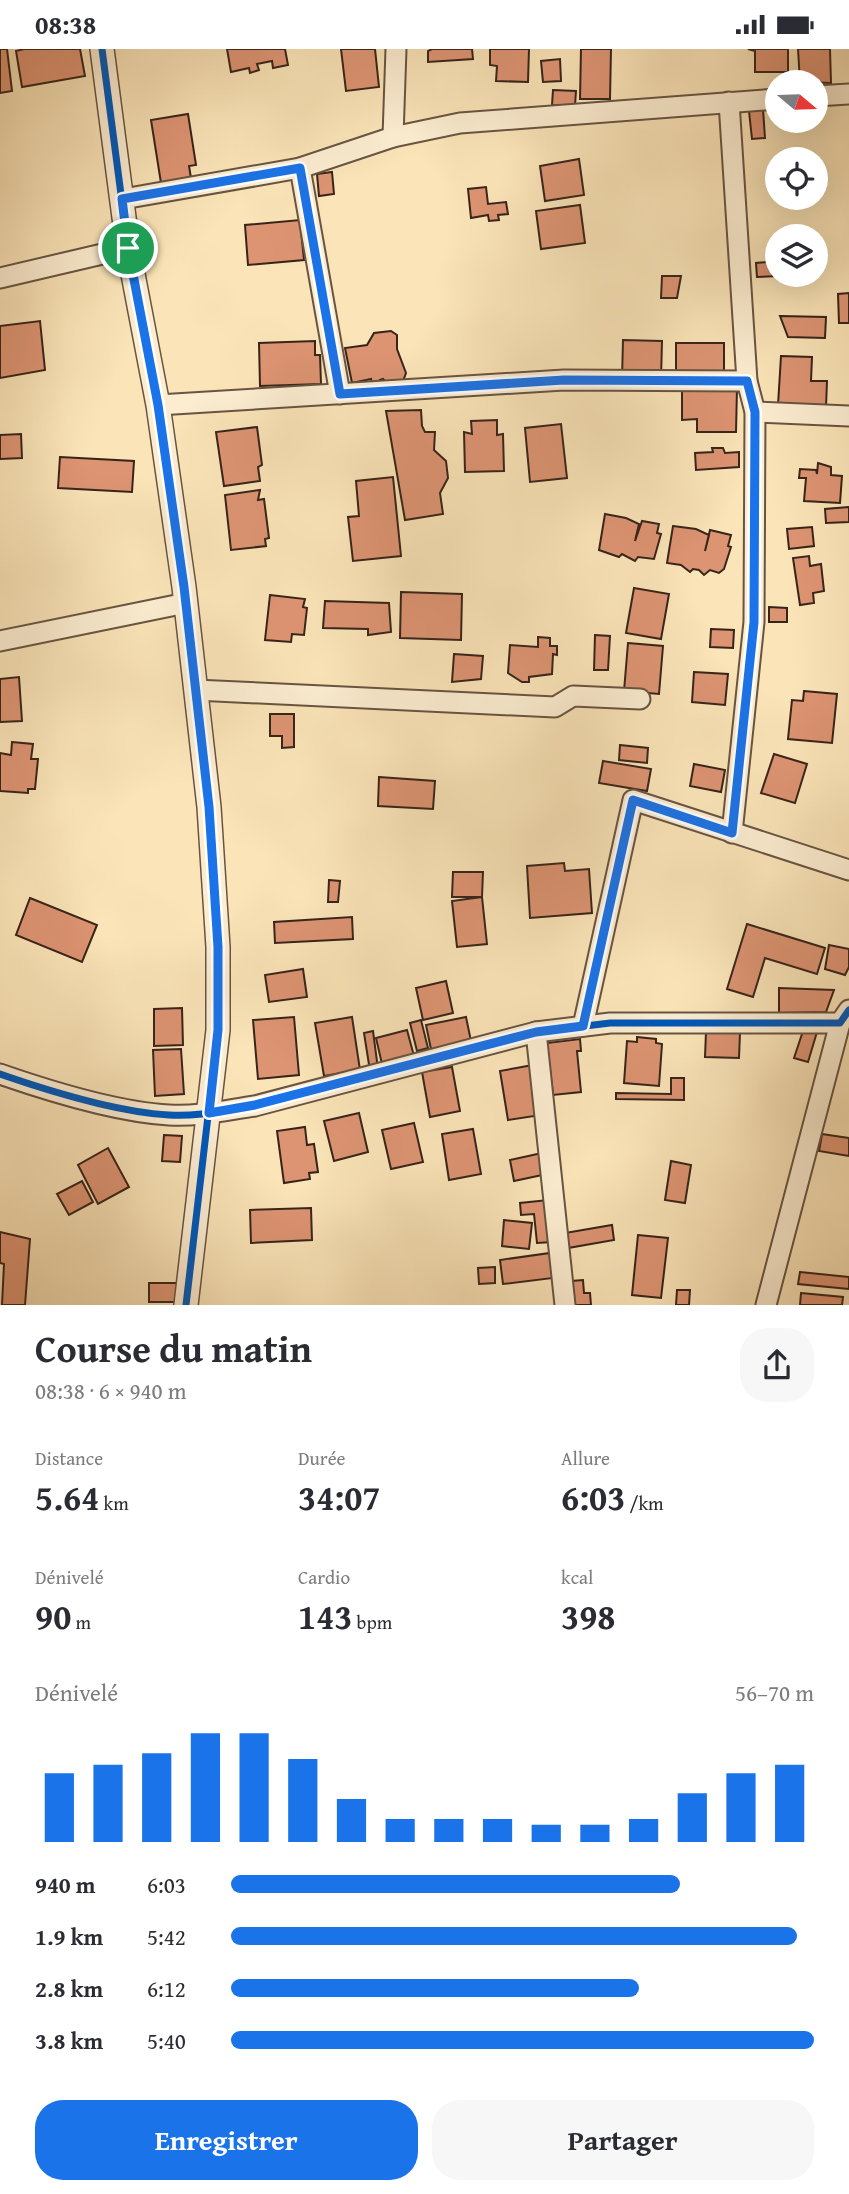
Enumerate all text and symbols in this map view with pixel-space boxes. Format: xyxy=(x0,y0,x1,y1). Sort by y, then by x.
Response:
text: 08:38 xyxy=(35,5,96,44)
north arrow xyxy=(765,70,828,133)
map controls xyxy=(765,70,828,287)
button: locate xyxy=(765,147,828,210)
pin xyxy=(98,218,158,278)
button: layers xyxy=(765,224,828,287)
icon: arrive xyxy=(109,229,147,267)
text: Course du matin xyxy=(35,1320,312,1376)
button: share xyxy=(740,1328,814,1402)
text: 08:38 · 6 × 940 m xyxy=(35,1374,187,1407)
text: Distance xyxy=(35,1444,103,1472)
text: Durée xyxy=(298,1444,345,1472)
text: Allure xyxy=(561,1444,610,1472)
text: 5.64 xyxy=(35,1472,99,1523)
text: 34:07 xyxy=(298,1472,380,1523)
text: 6:03 xyxy=(561,1472,625,1523)
text: km xyxy=(99,1489,129,1517)
text: /km xyxy=(625,1489,664,1517)
text: Dénivelé xyxy=(35,1563,104,1591)
text: Cardio xyxy=(298,1563,350,1591)
text: kcal xyxy=(561,1563,593,1591)
text: 90 xyxy=(35,1591,71,1642)
text: 143 xyxy=(298,1591,352,1642)
text: 398 xyxy=(561,1591,615,1642)
text: m xyxy=(71,1608,91,1636)
text: bpm xyxy=(352,1608,392,1636)
text: Dénivelé xyxy=(35,1676,118,1709)
text: 56–70 m xyxy=(735,1676,814,1709)
text: 940 m xyxy=(35,1868,96,1901)
text: 6:03 xyxy=(147,1868,186,1901)
text: 1.9 km xyxy=(35,1920,103,1953)
text: 5:42 xyxy=(147,1920,186,1953)
text: 2.8 km xyxy=(35,1972,103,2005)
text: 6:12 xyxy=(147,1972,186,2005)
text: 3.8 km xyxy=(35,2024,103,2057)
text: 5:40 xyxy=(147,2024,186,2057)
button: Enregistrer xyxy=(35,2100,418,2180)
button: Partager xyxy=(432,2100,814,2180)

